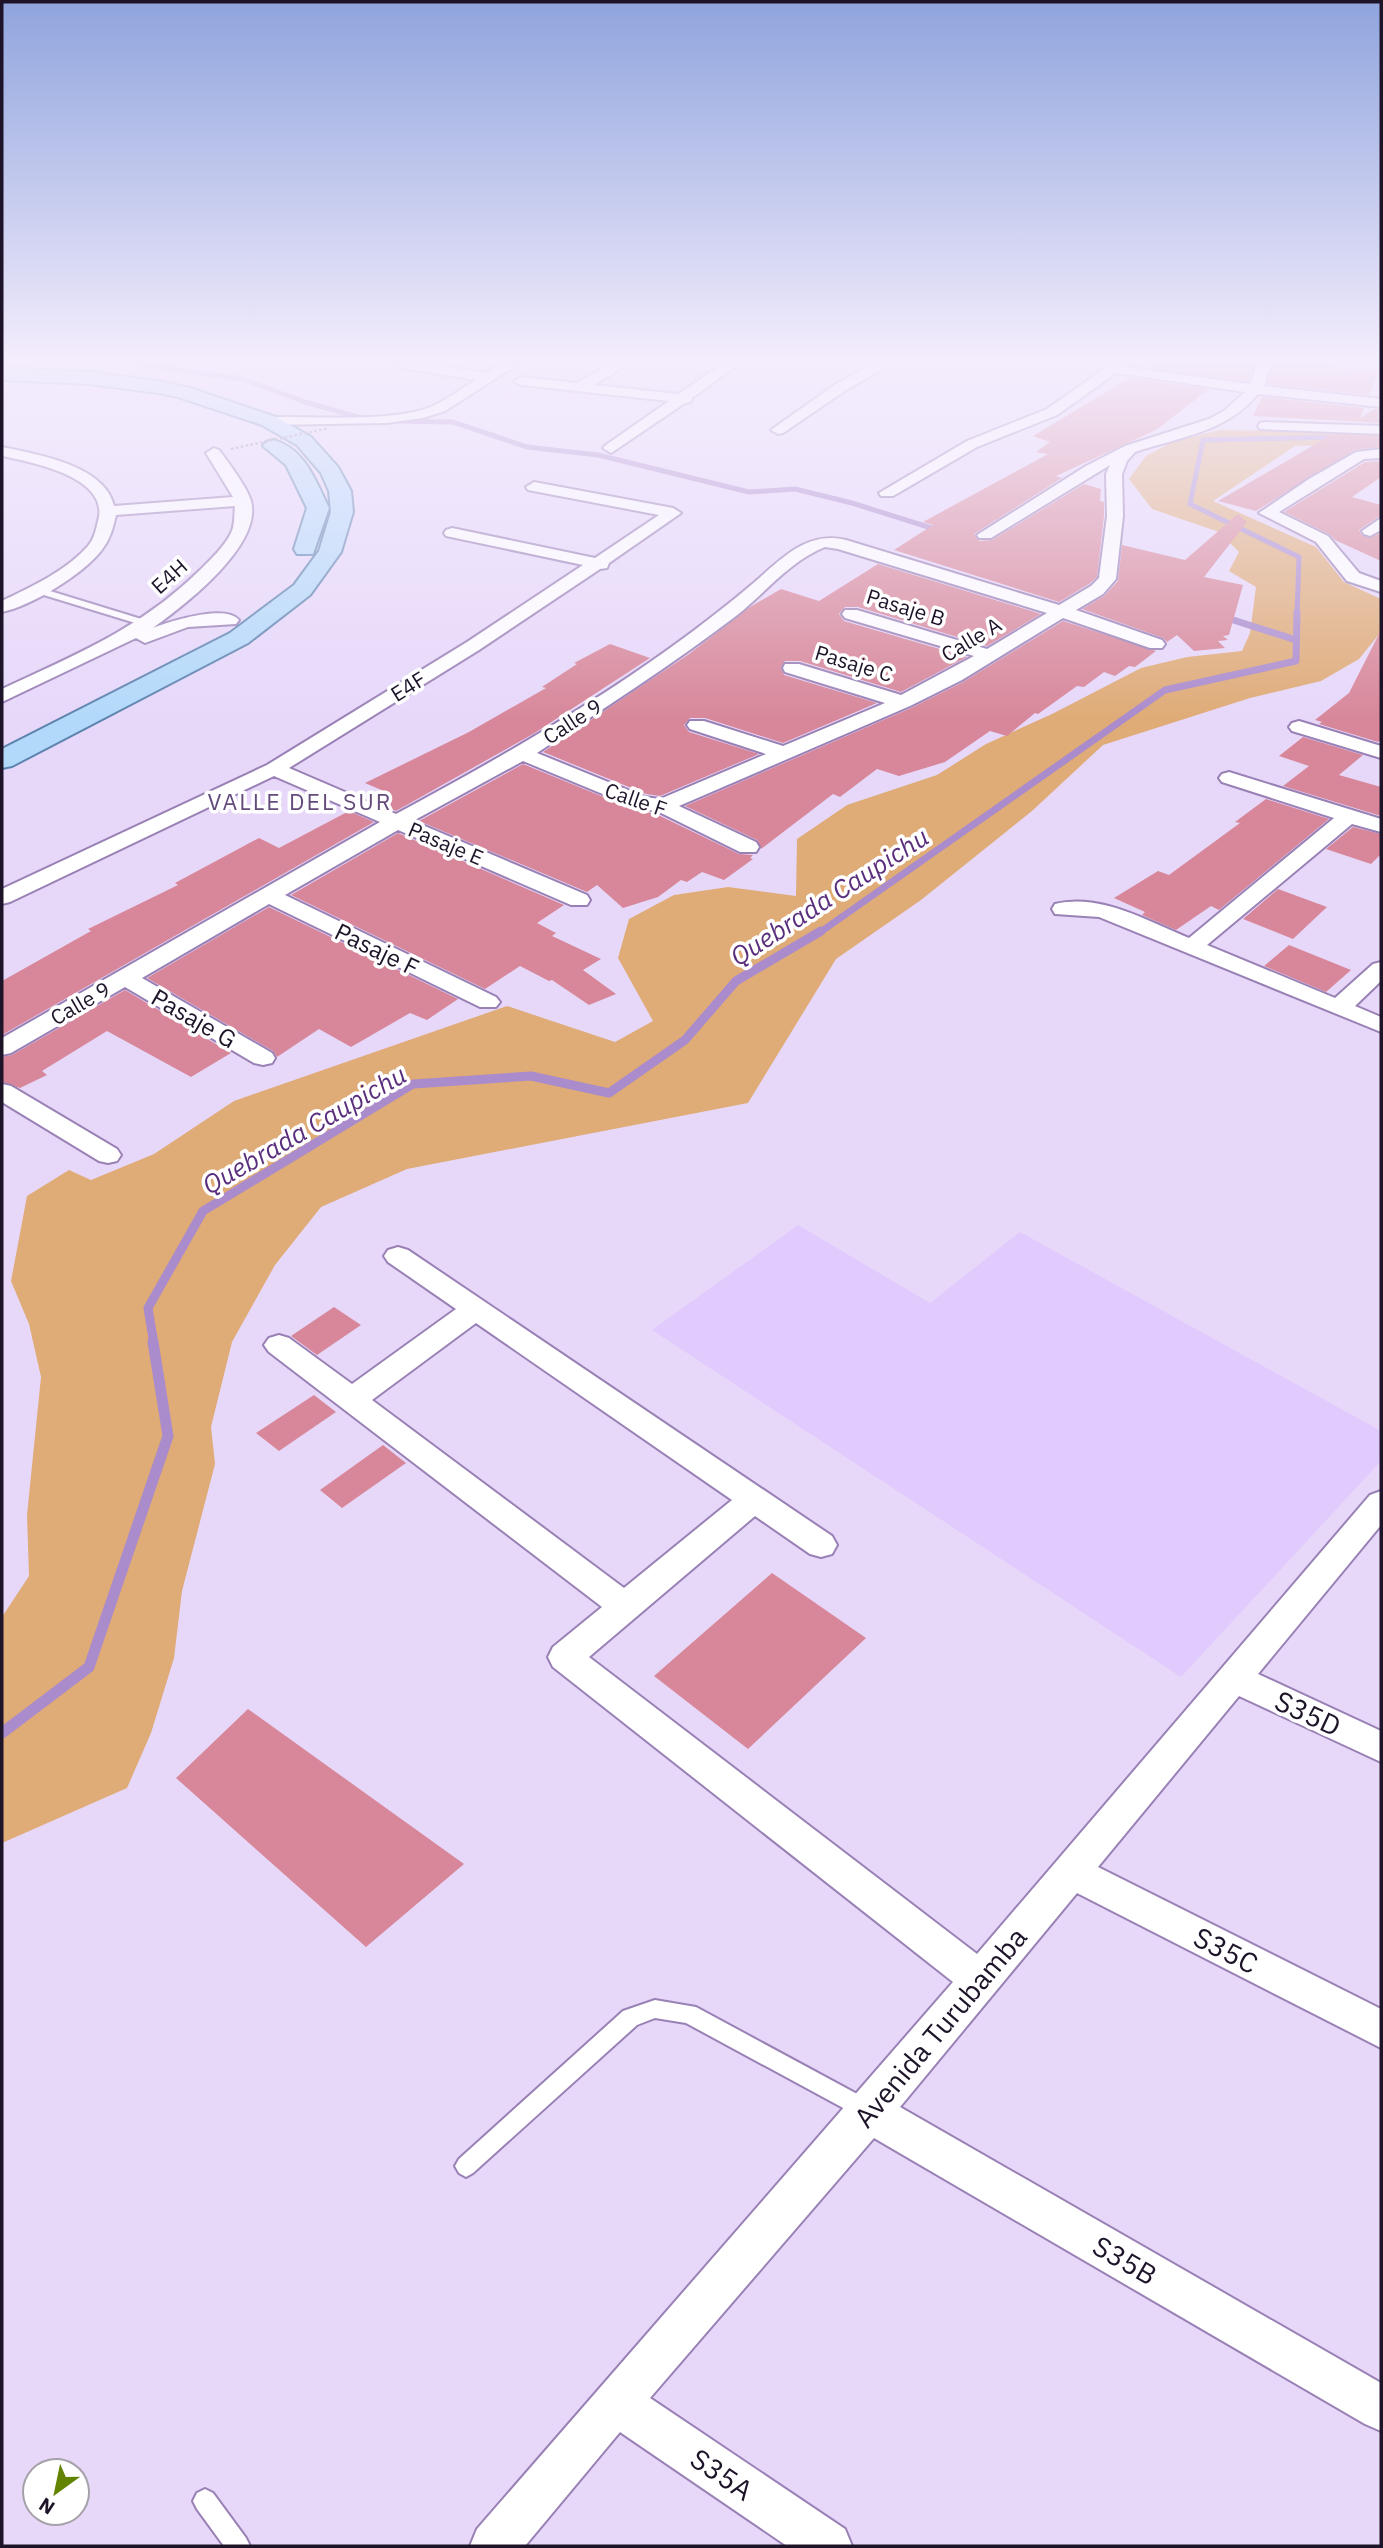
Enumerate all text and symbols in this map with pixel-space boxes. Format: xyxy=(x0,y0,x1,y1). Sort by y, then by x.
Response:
street label: E4H xyxy=(145,552,193,600)
street label: Pasaje B xyxy=(863,582,949,632)
street label: Calle A xyxy=(936,610,1006,668)
street label: Pasaje C xyxy=(812,638,896,688)
street label: E4F xyxy=(385,664,431,708)
street label: Calle 9 xyxy=(537,692,607,750)
street label: Calle F xyxy=(601,775,671,823)
district label: VALLE DEL SUR xyxy=(207,786,393,816)
street label: Pasaje E xyxy=(404,815,488,871)
water label: Quebrada Caupichu xyxy=(723,819,935,973)
street label: Pasaje F xyxy=(330,915,424,983)
street label: Calle 9 xyxy=(45,975,115,1031)
street label: Pasaje G xyxy=(146,981,242,1055)
water label: Quebrada Caupichu xyxy=(196,1057,412,1201)
street label: S35D xyxy=(1269,1682,1347,1744)
street label: S35C xyxy=(1188,1918,1264,1982)
street label: Avenida Turubamba xyxy=(845,1919,1035,2135)
street label: S35B xyxy=(1086,2227,1164,2293)
street label: S35A xyxy=(684,2440,760,2508)
north arrow xyxy=(21,2457,91,2527)
text: N xyxy=(34,2492,59,2520)

